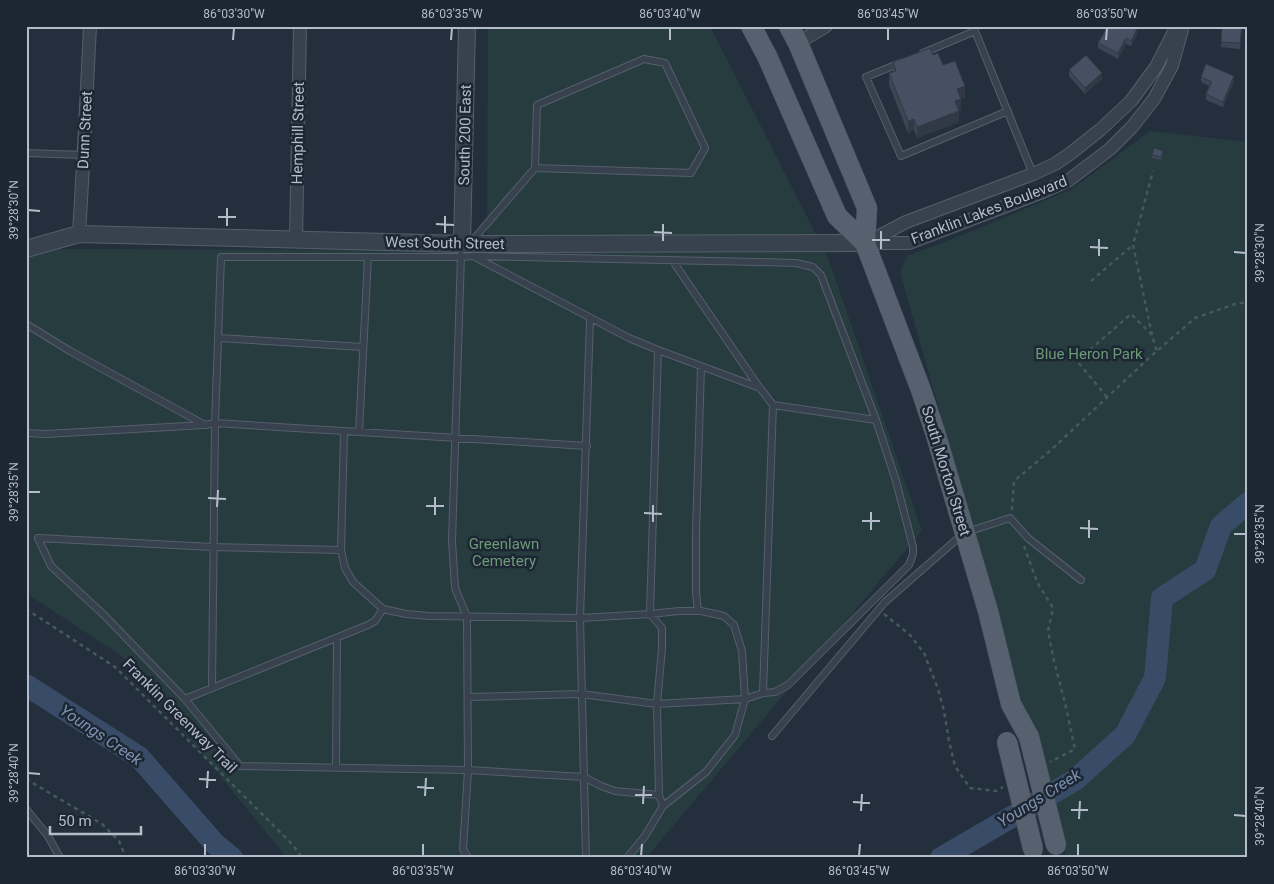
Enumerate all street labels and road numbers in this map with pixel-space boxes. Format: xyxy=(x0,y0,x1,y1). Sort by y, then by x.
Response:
street label: Hemphill Street xyxy=(288,81,308,185)
street label: South 200 East xyxy=(455,84,475,186)
street label: Dunn Street xyxy=(74,91,96,169)
street label: Franklin Lakes Boulevard xyxy=(908,172,1070,248)
street label: West South Street xyxy=(385,233,505,253)
street label: South Morton Street xyxy=(918,404,974,538)
street label: Franklin Greenway Trail xyxy=(119,655,241,777)

